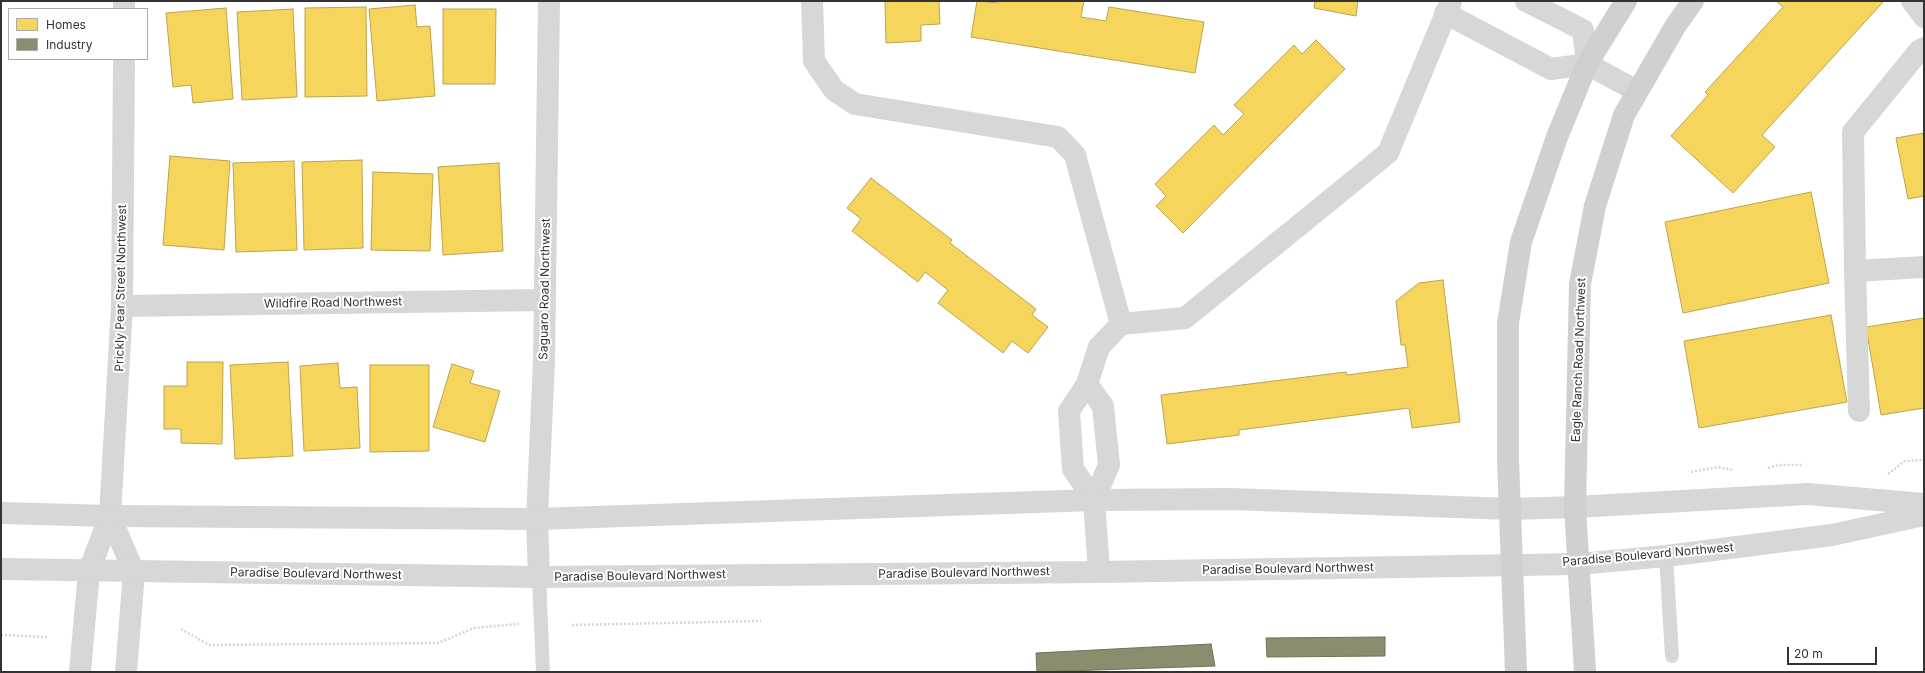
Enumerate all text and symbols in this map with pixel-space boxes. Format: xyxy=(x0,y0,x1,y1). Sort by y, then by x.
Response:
legend xyxy=(8,8,148,60)
text: Homes xyxy=(46,17,86,32)
text: Industry xyxy=(46,37,92,52)
street label: Prickly Pear Street Northwest xyxy=(112,204,130,372)
street label: Saguaro Road Northwest xyxy=(537,218,553,360)
street label: Eagle Ranch Road Northwest xyxy=(1569,278,1589,442)
street label: Wildfire Road Northwest xyxy=(264,295,402,311)
street label: Paradise Boulevard Northwest xyxy=(1562,540,1734,570)
street label: Paradise Boulevard Northwest xyxy=(1202,560,1374,578)
street label: Paradise Boulevard Northwest xyxy=(878,564,1050,582)
street label: Paradise Boulevard Northwest xyxy=(230,565,402,583)
street label: Paradise Boulevard Northwest xyxy=(554,567,726,585)
scale bar xyxy=(1789,639,1879,665)
text: 20 m xyxy=(1794,646,1823,661)

